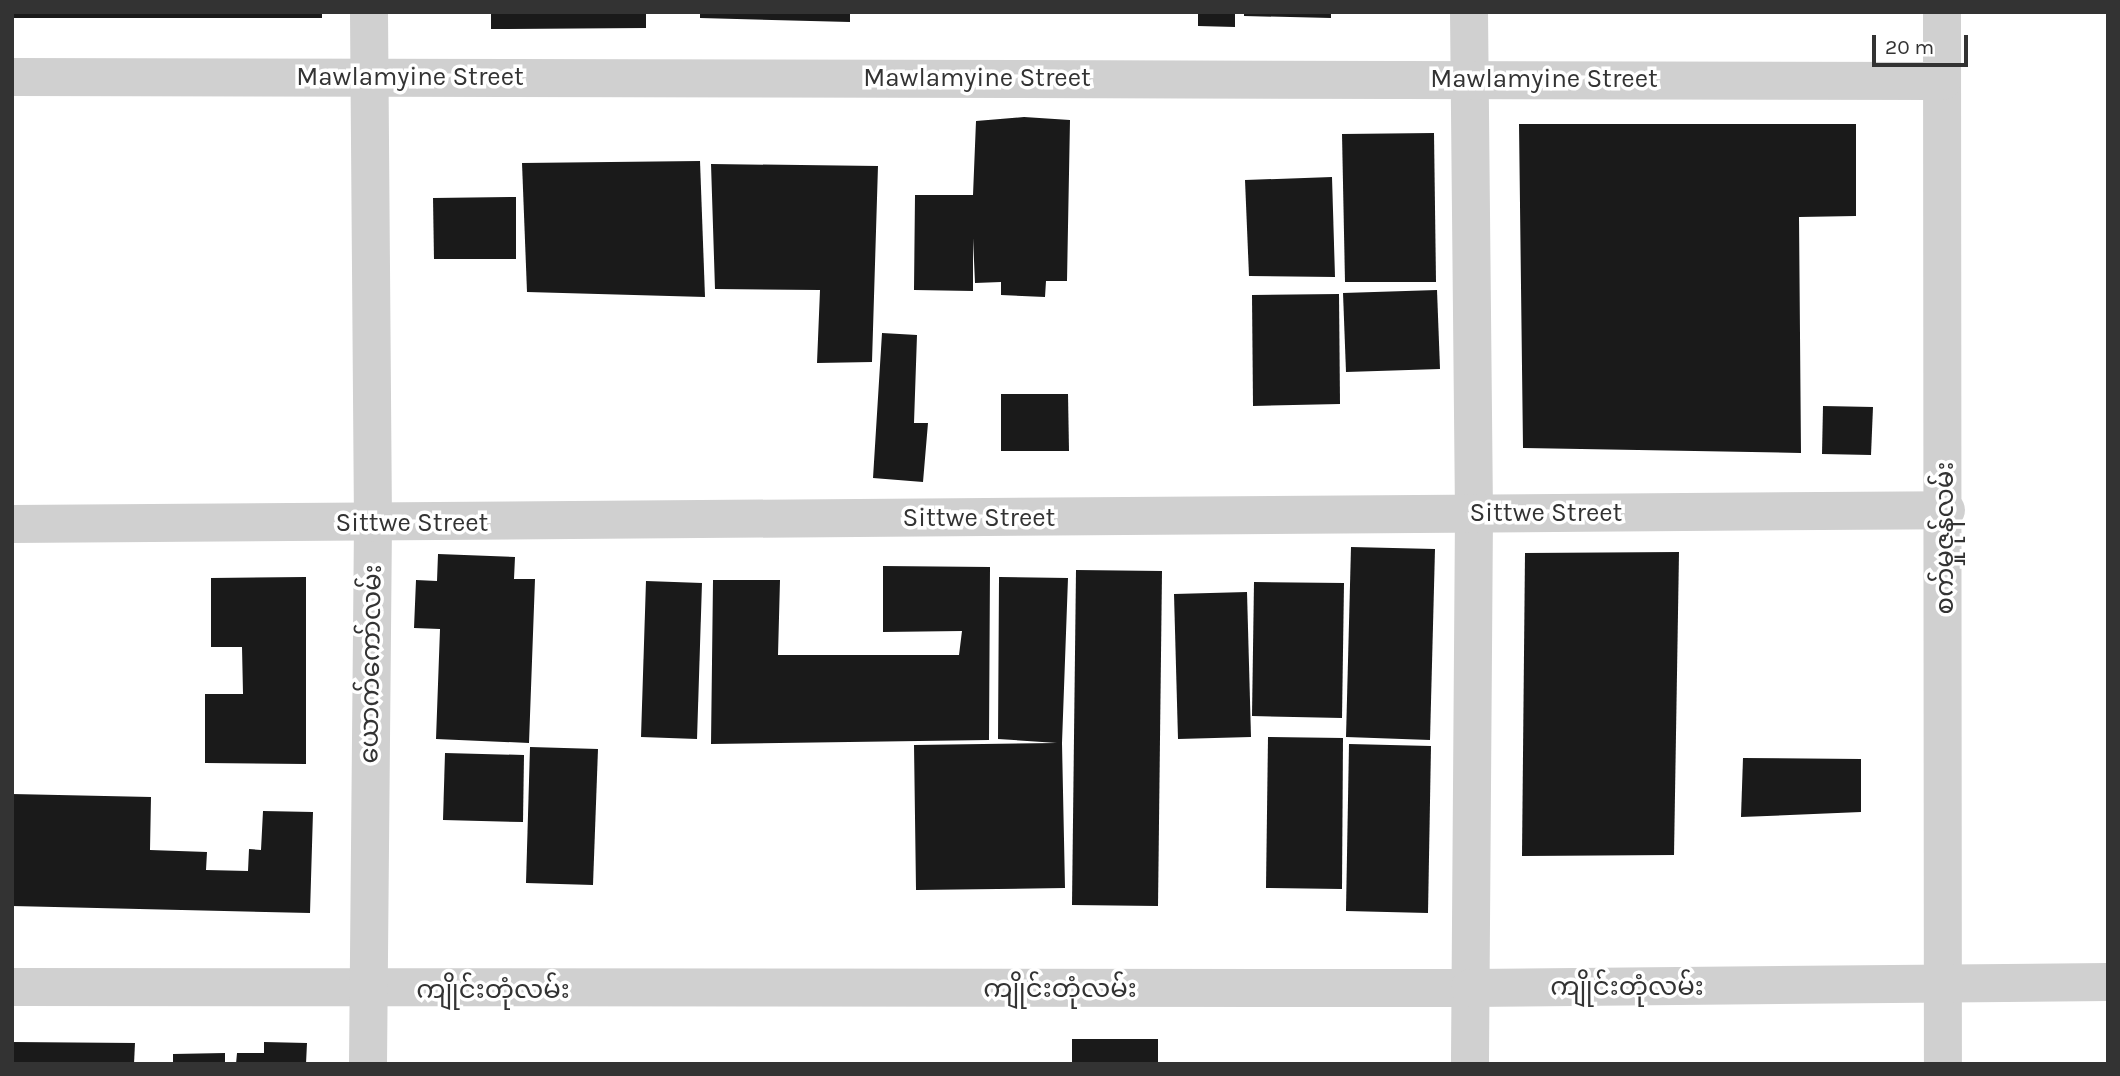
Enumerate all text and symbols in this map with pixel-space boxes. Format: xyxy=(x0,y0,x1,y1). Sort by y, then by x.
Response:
scale bar xyxy=(1875,21,1971,65)
text: 20 m xyxy=(1885,35,1934,59)
street label: Mawlamyine Street xyxy=(296,61,524,93)
street label: Mawlamyine Street xyxy=(863,62,1091,94)
street label: Mawlamyine Street xyxy=(1430,63,1658,95)
street label: စက်မှုဇုန်လမ်း xyxy=(1929,462,1961,614)
street label: Sittwe Street xyxy=(1470,497,1622,529)
street label: Sittwe Street xyxy=(903,502,1055,534)
street label: Sittwe Street xyxy=(336,507,488,539)
street label: ယောက်ကော်လမ်း xyxy=(354,564,388,764)
street label: ကျိုင်းတုံလမ်း xyxy=(1550,971,1704,1003)
street label: ကျိုင်းတုံလမ်း xyxy=(983,973,1137,1005)
street label: ကျိုင်းတုံလမ်း xyxy=(416,974,570,1006)

